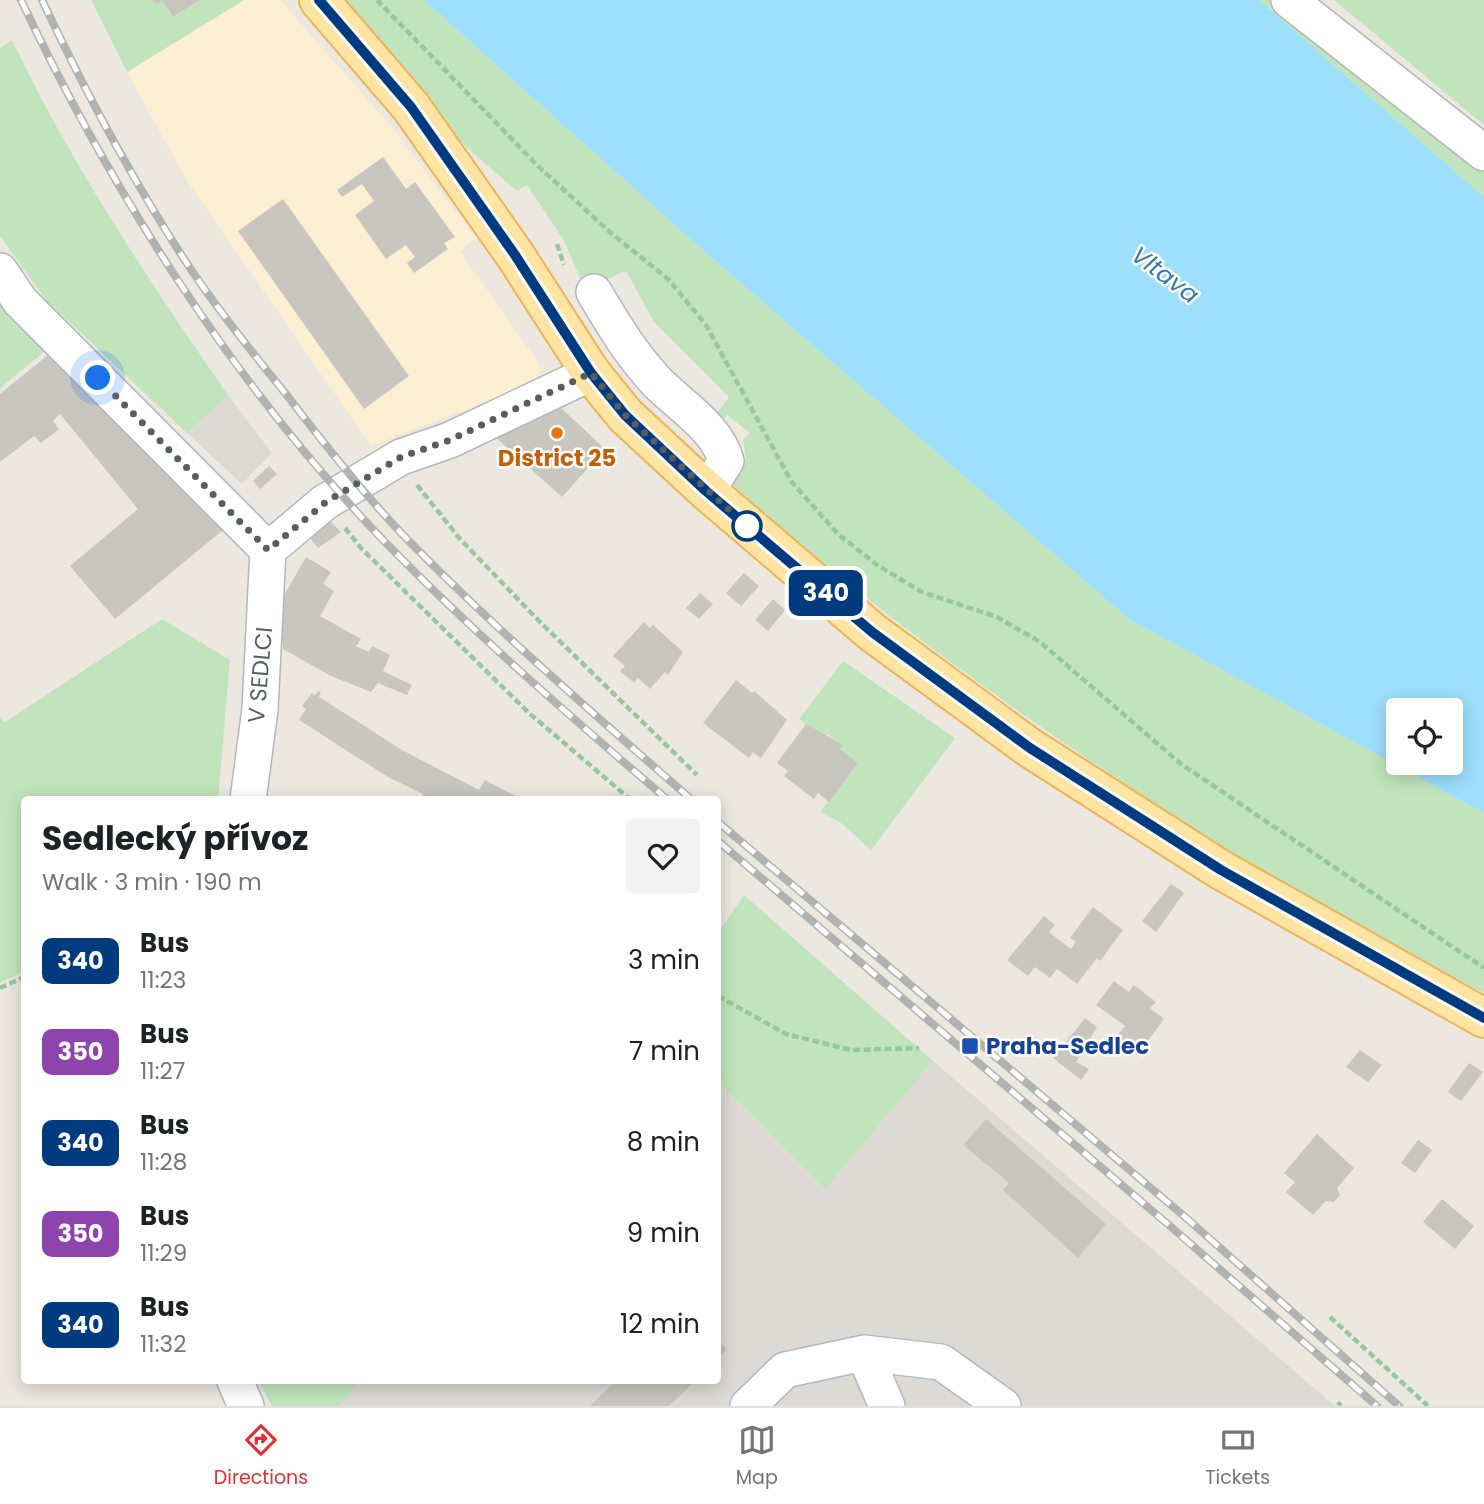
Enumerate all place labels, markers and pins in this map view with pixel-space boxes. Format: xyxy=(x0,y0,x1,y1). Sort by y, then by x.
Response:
marker: District 25 xyxy=(549,425,565,441)
place label: District 25 xyxy=(498,442,616,474)
unlabelled marker xyxy=(732,511,762,541)
place label: Praha-Sedlec xyxy=(986,1030,1149,1062)
marker: Praha-Sedlec xyxy=(960,1036,980,1056)

